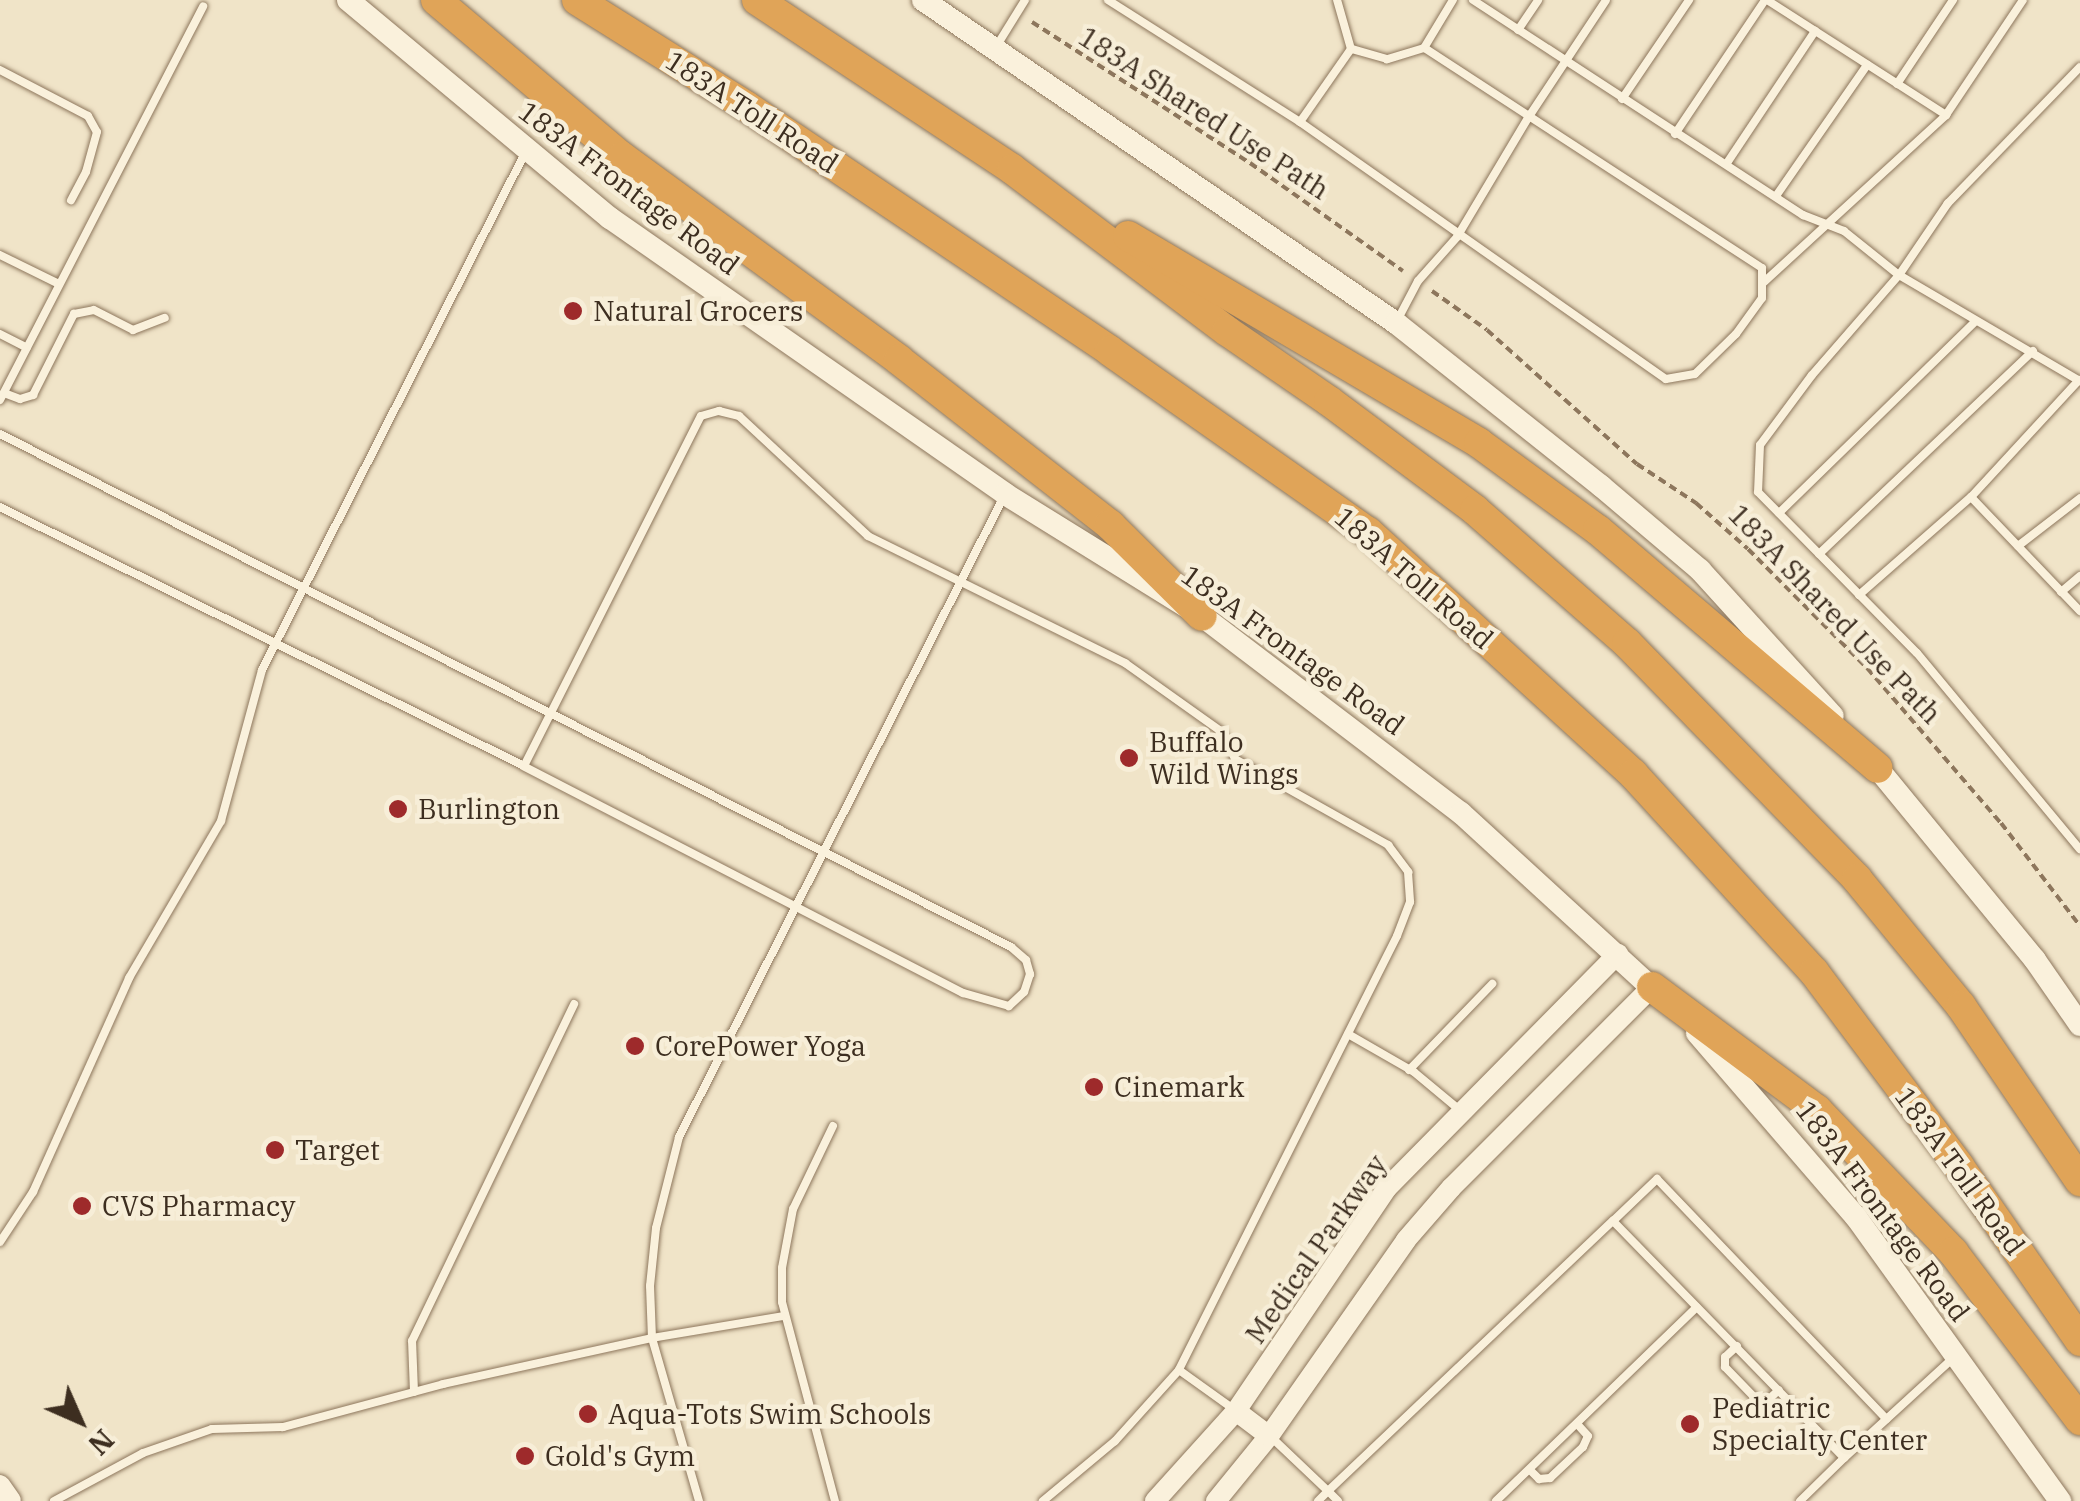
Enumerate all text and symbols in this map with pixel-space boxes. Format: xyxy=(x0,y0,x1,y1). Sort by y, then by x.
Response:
street label: 183A Shared Use Path xyxy=(1073,20,1335,206)
street label: 183A Toll Road xyxy=(659,44,845,180)
street label: 183A Frontage Road xyxy=(512,94,746,282)
place label: Natural Grocers xyxy=(593,294,803,328)
marker: Natural Grocers xyxy=(562,300,584,322)
street label: 183A Shared Use Path xyxy=(1722,498,1948,730)
street label: 183A Toll Road xyxy=(1328,500,1500,656)
street label: 183A Frontage Road xyxy=(1175,558,1411,742)
place label: Buffalo Wild Wings xyxy=(1149,725,1299,791)
marker: Buffalo Wild Wings xyxy=(1118,747,1140,769)
place label: Burlington xyxy=(418,792,560,826)
marker: Burlington xyxy=(387,798,409,820)
place label: CorePower Yoga xyxy=(655,1029,866,1063)
marker: CorePower Yoga xyxy=(624,1035,646,1057)
place label: Cinemark xyxy=(1114,1070,1245,1104)
marker: Cinemark xyxy=(1083,1076,1105,1098)
street label: 183A Toll Road xyxy=(1888,1081,2032,1261)
street label: 183A Frontage Road xyxy=(1789,1094,1977,1328)
place label: Target xyxy=(295,1133,380,1167)
marker: Target xyxy=(264,1139,286,1161)
street label: Medical Parkway xyxy=(1238,1148,1394,1350)
place label: CVS Pharmacy xyxy=(102,1189,295,1223)
marker: CVS Pharmacy xyxy=(71,1195,93,1217)
north arrow xyxy=(30,1371,130,1471)
place label: Pediatric Specialty Center xyxy=(1712,1391,1927,1457)
place label: Aqua-Tots Swim Schools xyxy=(608,1397,931,1431)
marker: Aqua-Tots Swim Schools xyxy=(577,1403,599,1425)
marker: Pediatric Specialty Center xyxy=(1677,1411,1703,1437)
text: N xyxy=(81,1422,122,1463)
place label: Gold's Gym xyxy=(545,1439,695,1473)
marker: Gold's Gym xyxy=(514,1445,536,1467)

